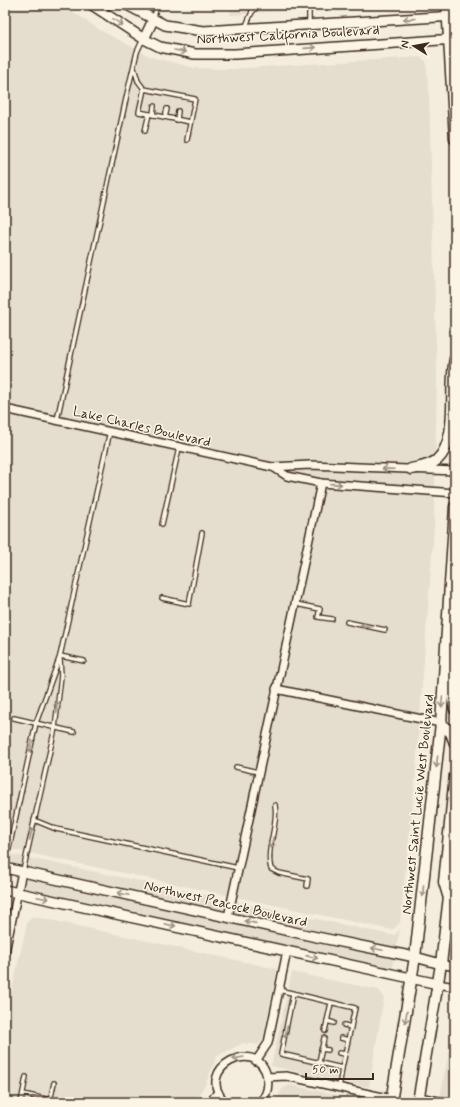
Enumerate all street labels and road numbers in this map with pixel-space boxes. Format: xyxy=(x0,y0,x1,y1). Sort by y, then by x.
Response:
street label: Northwest California Boulevard xyxy=(196,21,380,51)
street label: Lake Charles Boulevard xyxy=(71,402,212,452)
street label: Northwest Saint Lucie West Boulevard xyxy=(397,693,439,915)
street label: Northwest Peacock Boulevard xyxy=(142,876,309,932)

